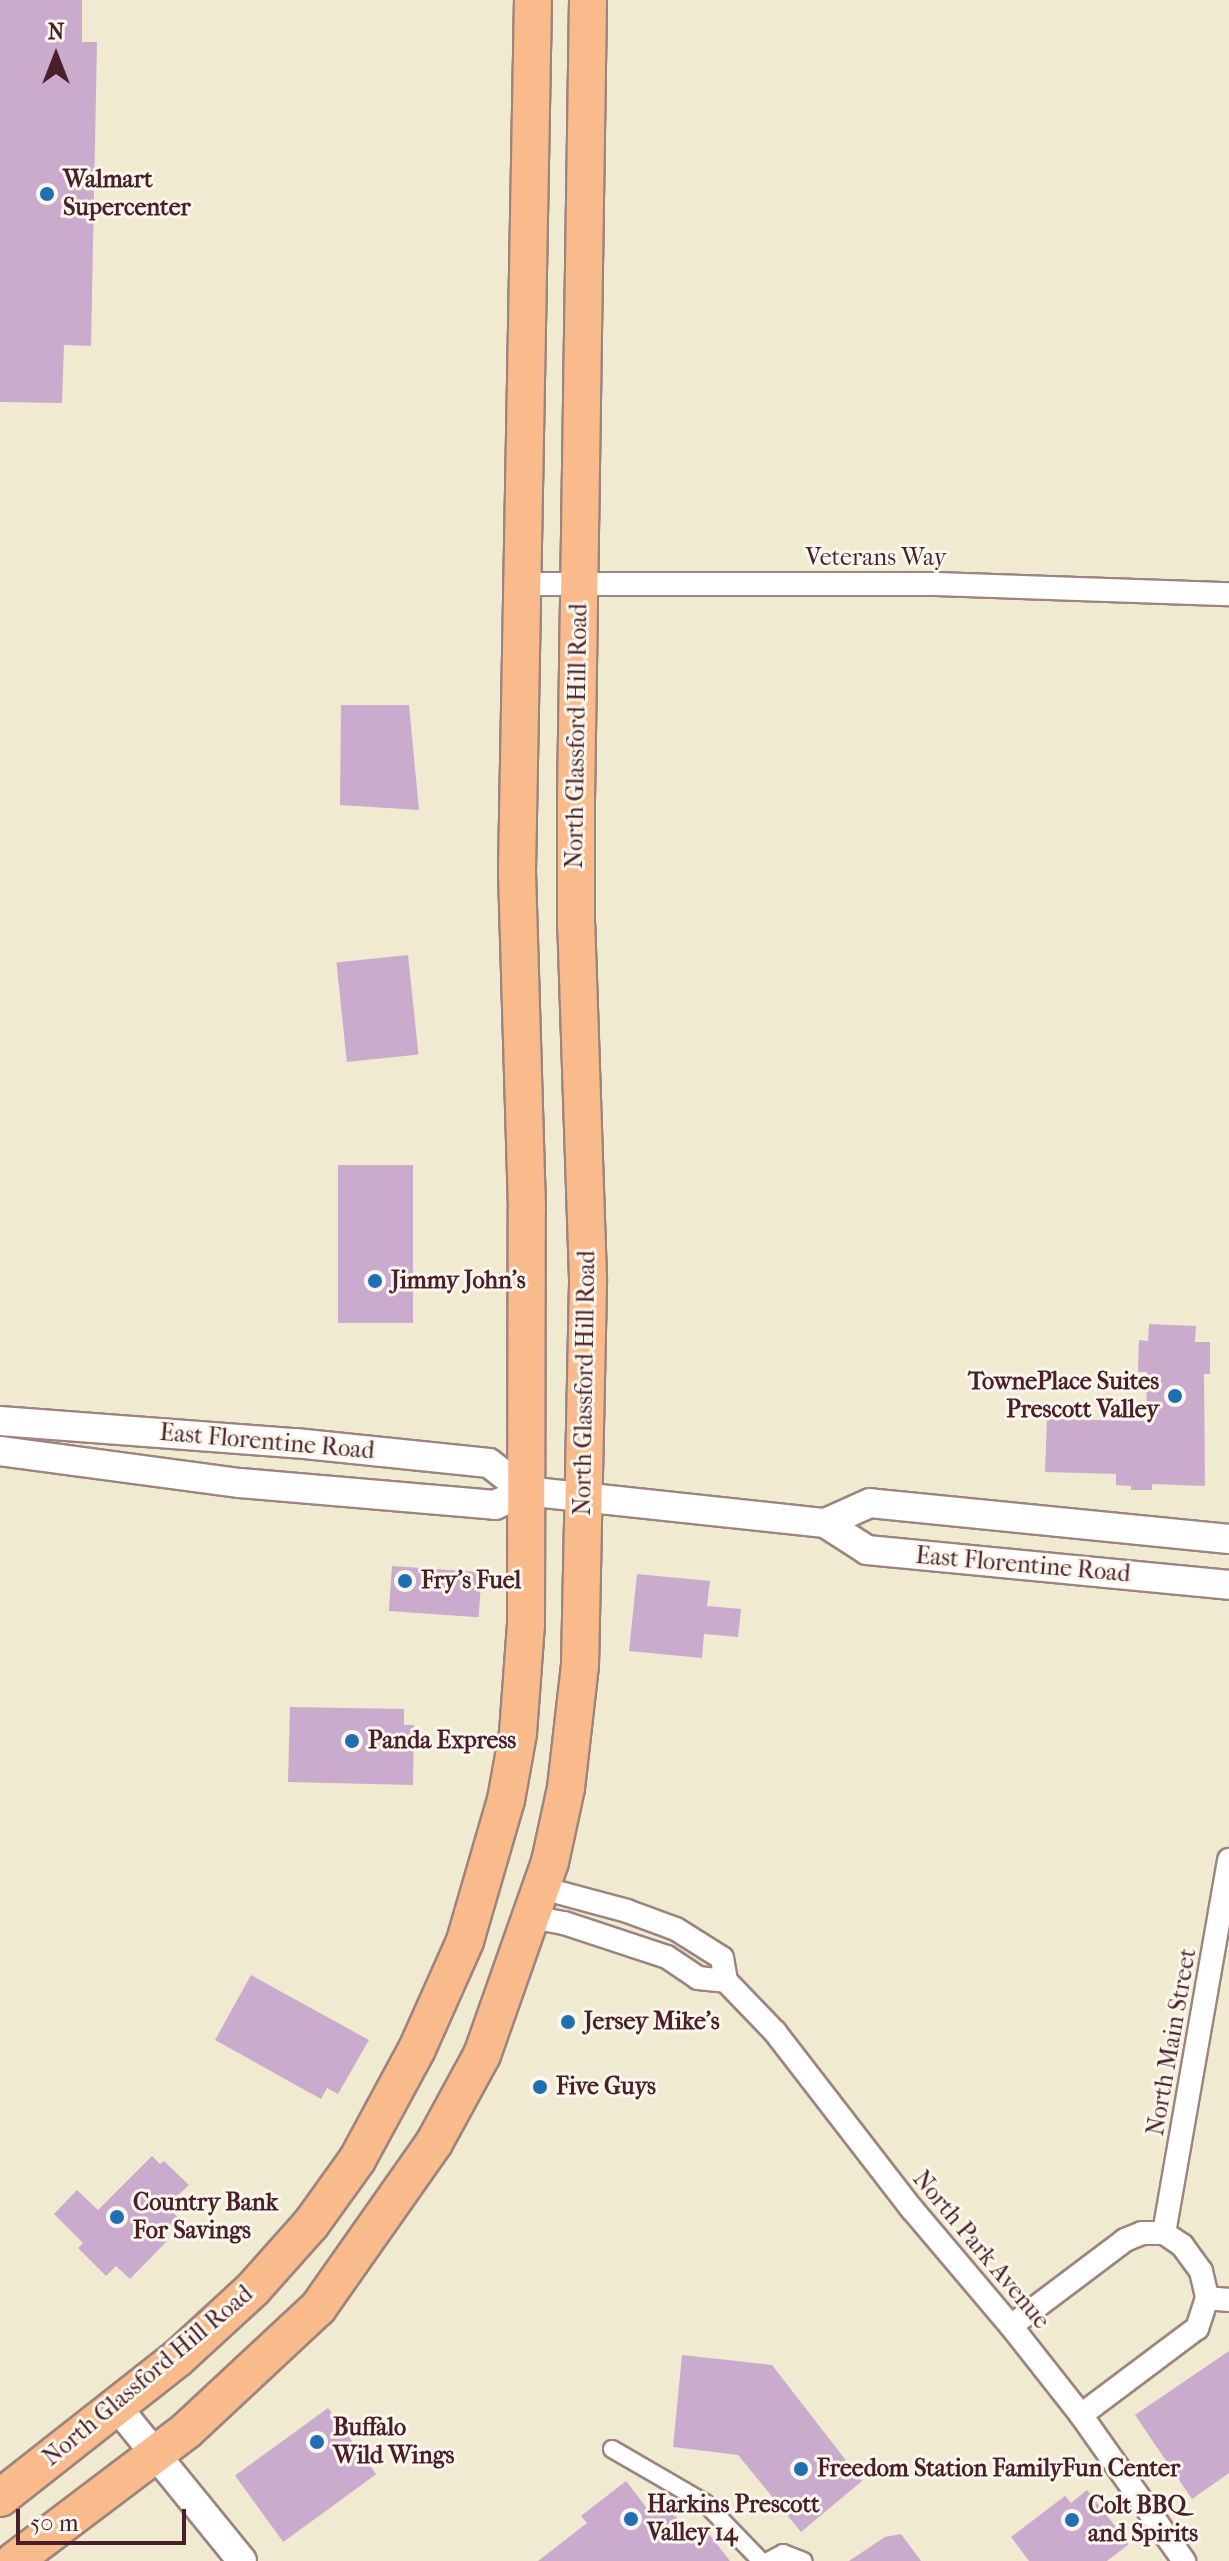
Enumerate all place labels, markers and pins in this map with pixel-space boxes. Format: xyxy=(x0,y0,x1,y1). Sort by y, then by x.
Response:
place label: Walmart Supercenter xyxy=(63,166,191,222)
marker: Walmart Supercenter xyxy=(38,185,56,203)
place label: Jimmy John's xyxy=(391,1267,526,1295)
marker: Jimmy John's xyxy=(366,1272,384,1290)
place label: TownePlace Suites Prescott Valley xyxy=(968,1368,1159,1424)
marker: TownePlace Suites Prescott Valley xyxy=(1166,1387,1184,1405)
place label: Fry's Fuel xyxy=(421,1567,521,1595)
marker: Fry's Fuel xyxy=(396,1572,414,1590)
place label: Panda Express xyxy=(368,1727,516,1755)
marker: Panda Express xyxy=(343,1732,361,1750)
place label: Jersey Mike's xyxy=(584,2008,720,2036)
marker: Jersey Mike's xyxy=(559,2013,577,2031)
place label: Five Guys xyxy=(556,2073,656,2101)
marker: Five Guys xyxy=(531,2078,549,2096)
place label: Country Bank For Savings xyxy=(133,2189,278,2245)
marker: Country Bank For Savings xyxy=(108,2208,126,2226)
place label: Buffalo Wild Wings xyxy=(333,2414,454,2470)
marker: Buffalo Wild Wings xyxy=(308,2433,326,2451)
place label: Freedom Station FamilyFun Center xyxy=(817,2455,1180,2483)
marker: Freedom Station FamilyFun Center xyxy=(792,2460,810,2478)
place label: Harkins Prescott Valley 14 xyxy=(647,2491,820,2547)
place label: Colt BBQ and Spirits xyxy=(1088,2492,1198,2548)
marker: Harkins Prescott Valley 14 xyxy=(622,2510,640,2528)
marker: Colt BBQ and Spirits xyxy=(1063,2511,1081,2529)

